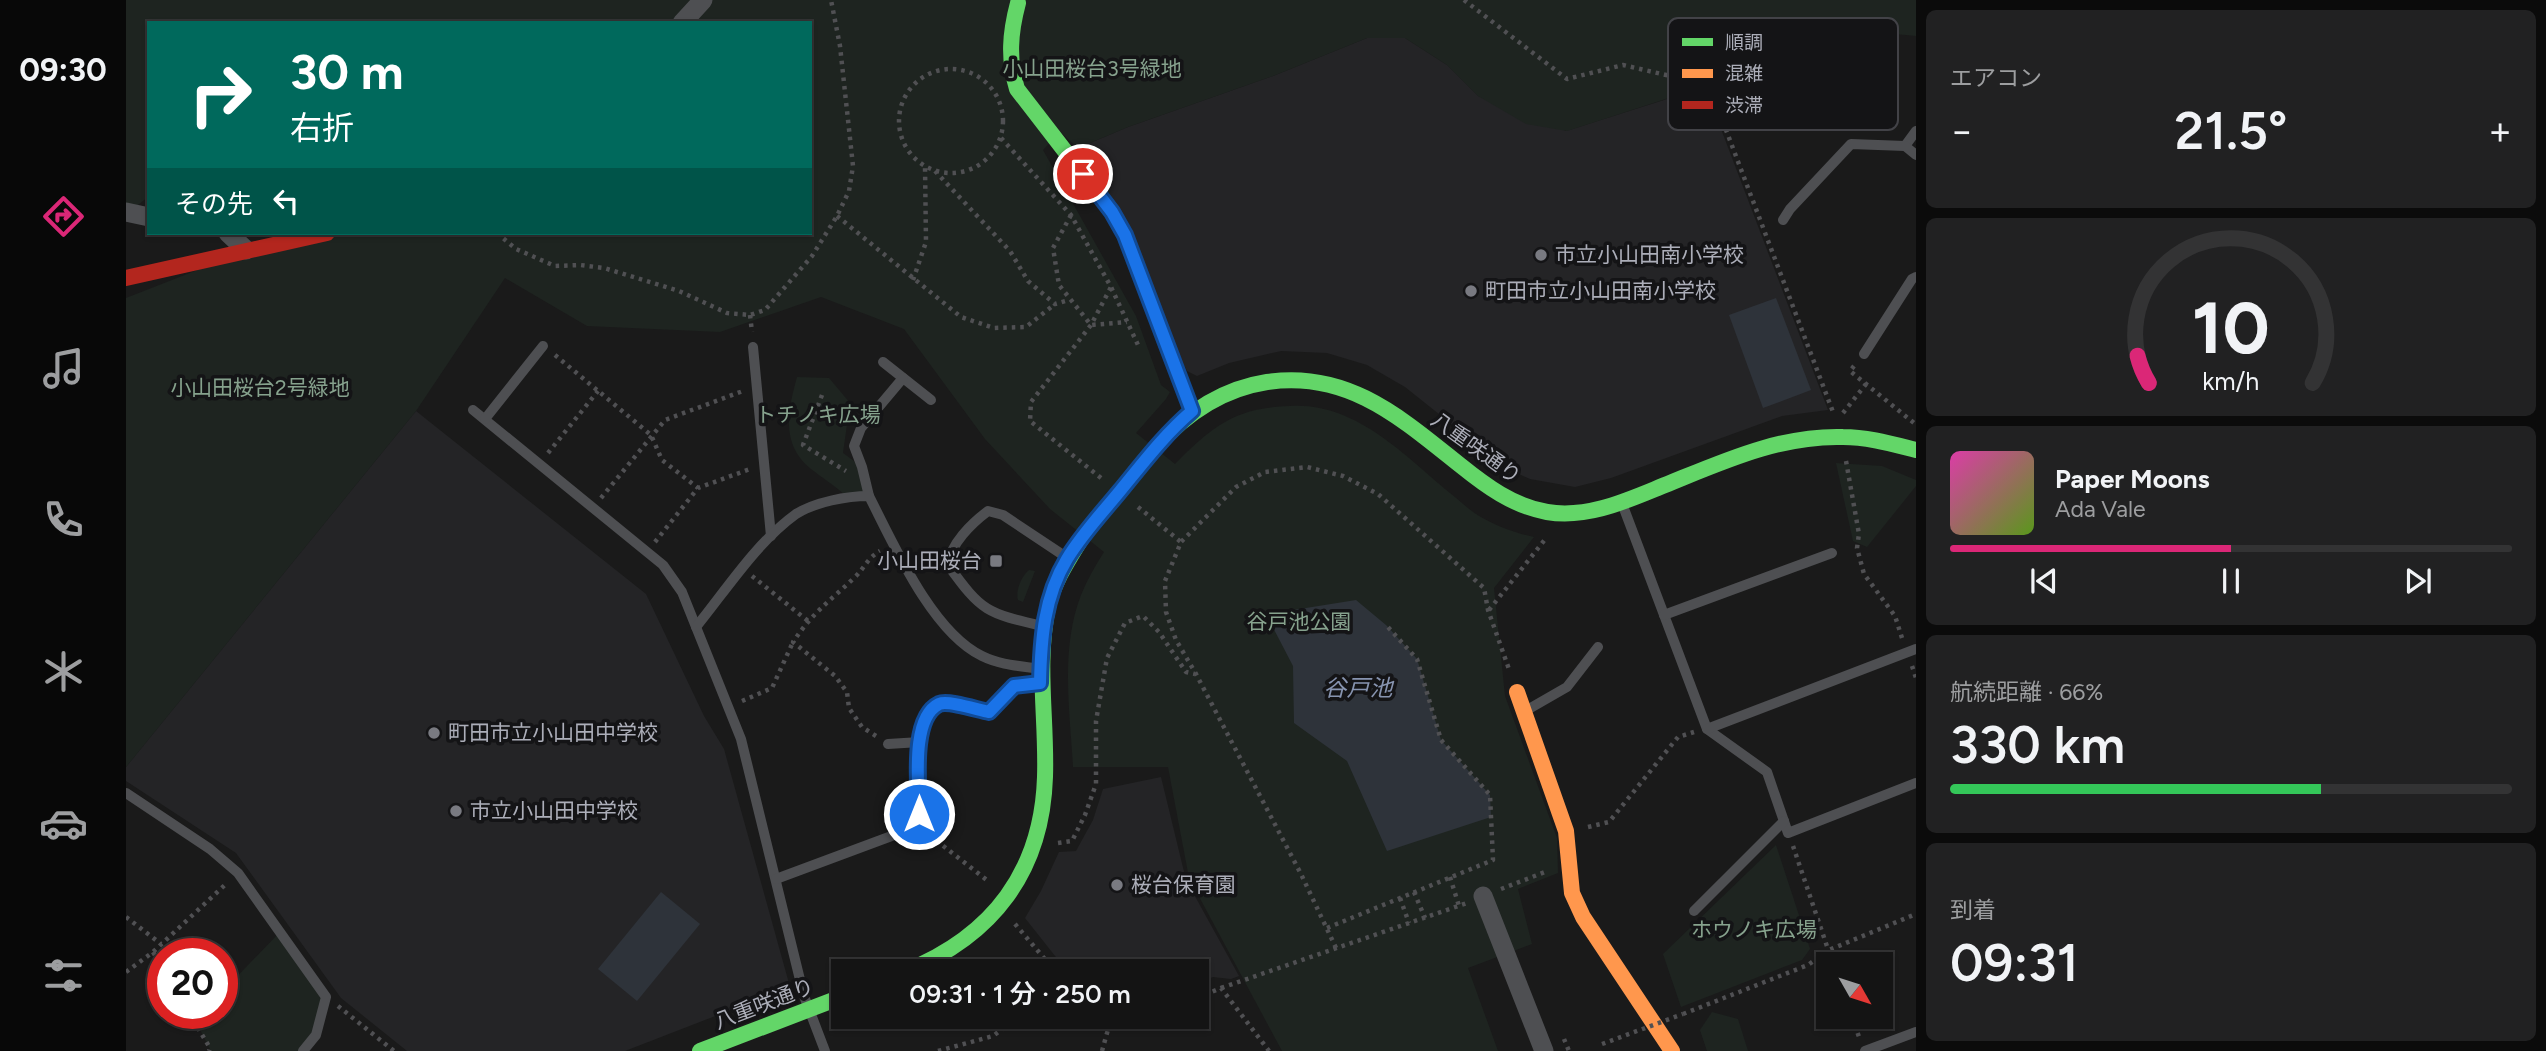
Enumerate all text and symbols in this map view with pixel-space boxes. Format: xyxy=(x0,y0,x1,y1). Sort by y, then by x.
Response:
legend xyxy=(1668,18,1898,130)
text: 順調 xyxy=(1725,31,1763,54)
text: 30 m xyxy=(290,42,403,101)
icon: right xyxy=(175,49,266,140)
text: 09:30 xyxy=(19,51,107,89)
park label: 小山田桜台3号緑地 xyxy=(1002,56,1182,81)
text: 混雑 xyxy=(1725,62,1763,85)
text: エアコン xyxy=(1950,64,2042,92)
text: 渋滞 xyxy=(1725,94,1763,117)
text: 21.5° xyxy=(2174,100,2288,162)
text: − xyxy=(1950,108,1974,154)
text: + xyxy=(2488,108,2512,154)
text: 右折 xyxy=(290,109,354,147)
pin xyxy=(1053,144,1113,204)
icon: arrive xyxy=(1064,155,1102,193)
icon: left xyxy=(267,182,305,220)
text: その先 xyxy=(175,188,253,220)
icon: directions xyxy=(39,192,88,241)
place label: 市立小山田南小学校 xyxy=(1555,242,1744,267)
marker: 市立小山田南小学校 xyxy=(1533,247,1549,263)
place label: 町田市立小山田南小学校 xyxy=(1485,278,1716,303)
marker: 町田市立小山田南小学校 xyxy=(1463,283,1479,299)
text: 10 xyxy=(2192,285,2270,372)
icon: music xyxy=(39,344,88,393)
text: km/h xyxy=(2202,366,2260,396)
park label: 小山田桜台2号緑地 xyxy=(170,375,350,400)
park label: トチノキ広場 xyxy=(755,402,881,427)
street label: 八重咲通り xyxy=(1426,407,1526,489)
text: Paper Moons xyxy=(2055,463,2210,495)
icon: phone xyxy=(39,495,88,544)
text: Ada Vale xyxy=(2055,495,2146,523)
place label: 小山田桜台 xyxy=(877,548,982,573)
marker: 小山田桜台 xyxy=(988,553,1004,569)
icon: previous xyxy=(2025,562,2063,600)
icon: pause xyxy=(2212,562,2250,600)
icon: next xyxy=(2399,562,2437,600)
park label: 谷戸池公園 xyxy=(1247,609,1352,634)
icon: climate xyxy=(39,647,88,696)
water label: 谷戸池 xyxy=(1324,674,1395,702)
text: 航続距離 · 66% xyxy=(1950,678,2103,706)
text: 330 km xyxy=(1950,714,2125,776)
place label: 町田市立小山田中学校 xyxy=(448,720,658,745)
marker: 町田市立小山田中学校 xyxy=(426,725,442,741)
position arrow xyxy=(882,777,956,851)
place label: 市立小山田中学校 xyxy=(470,798,638,823)
icon: car xyxy=(39,799,88,848)
marker: 市立小山田中学校 xyxy=(448,803,464,819)
place label: 桜台保育園 xyxy=(1131,872,1236,897)
marker: 桜台保育園 xyxy=(1109,877,1125,893)
text: 到着 xyxy=(1950,896,1996,924)
park label: ホウノキ広場 xyxy=(1691,917,1817,942)
text: 09:31 xyxy=(1950,932,2079,994)
speed limit sign: 20 xyxy=(147,938,238,1029)
icon: filters xyxy=(39,951,88,1000)
north arrow xyxy=(1816,952,1894,1029)
map controls xyxy=(1816,952,1893,1029)
street label: 八重咲通り xyxy=(710,973,817,1034)
text: 09:31 · 1 分 · 250 m xyxy=(909,978,1131,1010)

